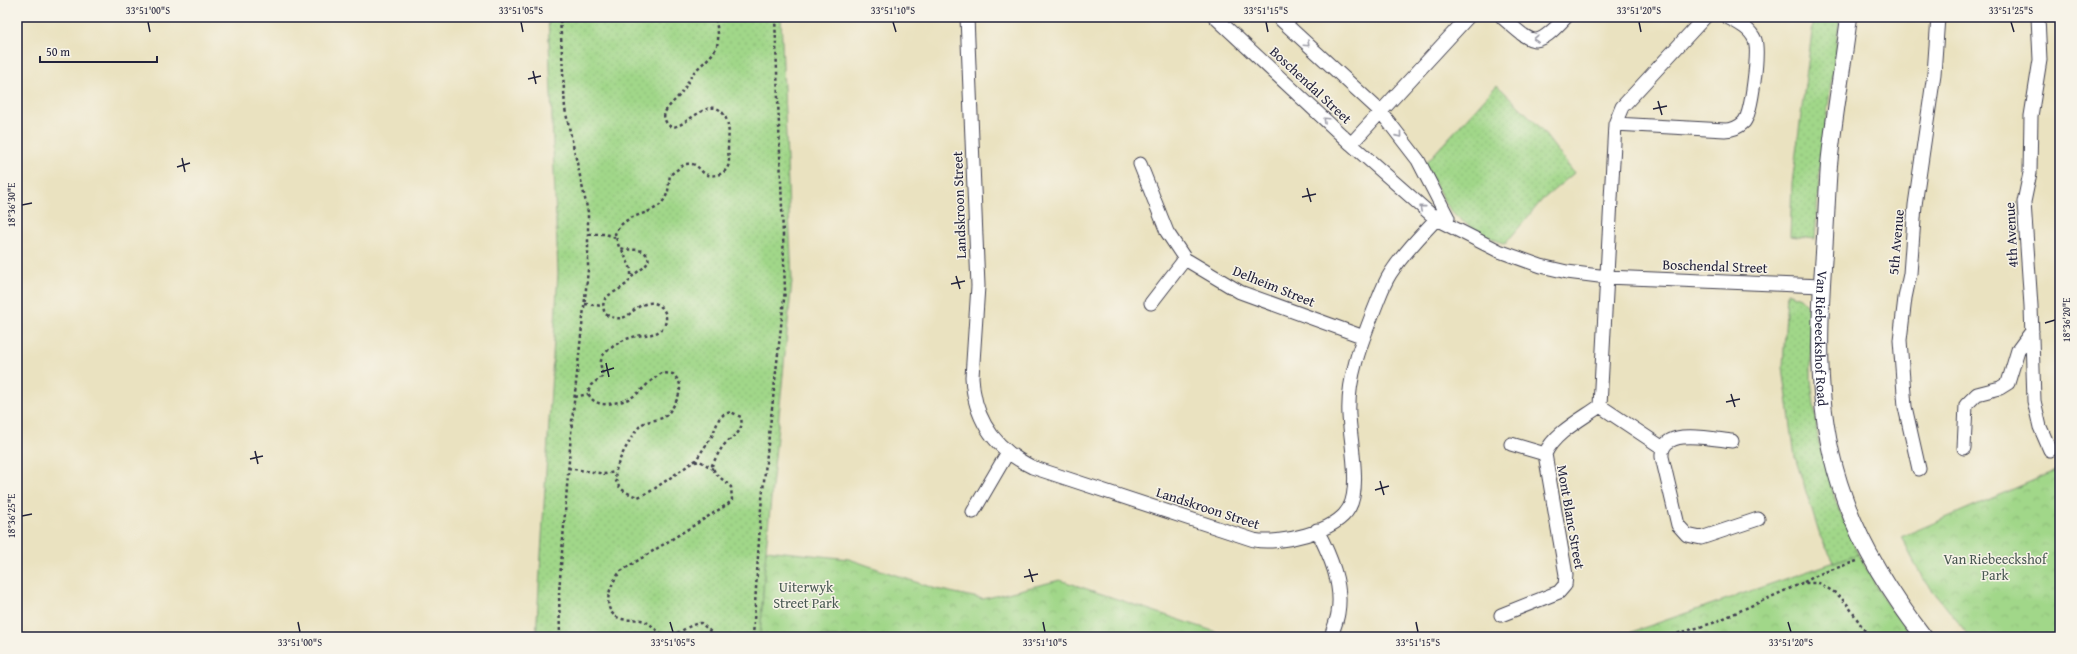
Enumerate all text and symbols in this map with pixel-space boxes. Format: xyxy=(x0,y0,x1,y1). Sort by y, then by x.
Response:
text: 33°51'00"S xyxy=(126,3,170,18)
text: 33°51'05"S xyxy=(499,3,543,18)
text: 33°51'10"S xyxy=(871,3,915,18)
text: 33°51'15"S xyxy=(1244,3,1288,18)
text: 33°51'20"S xyxy=(1617,3,1661,18)
text: 33°51'25"S xyxy=(1989,3,2033,18)
one-way arrow xyxy=(1533,35,1539,44)
scale bar xyxy=(40,38,157,64)
one-way arrow xyxy=(1302,39,1310,46)
street label: Boschendal Street xyxy=(1266,42,1356,128)
text: 50 m xyxy=(46,43,70,60)
one-way arrow xyxy=(1323,118,1331,125)
one-way arrow xyxy=(1394,130,1401,137)
street label: Landskroon Street xyxy=(947,151,971,259)
text: 18°36'30"E xyxy=(4,183,19,227)
street label: 4th Avenue xyxy=(1999,201,2023,268)
one-way arrow xyxy=(1419,205,1427,212)
street label: 5th Avenue xyxy=(1883,208,1909,276)
street label: Boschendal Street xyxy=(1662,254,1768,278)
street label: Delheim Street xyxy=(1230,260,1318,312)
street label: Van Riebeeckshof Road xyxy=(1810,270,1833,408)
text: 18°36'20"E xyxy=(2059,298,2074,342)
street label: Mont Blanc Street xyxy=(1552,463,1590,571)
street label: Landskroon Street xyxy=(1154,482,1262,534)
text: 18°36'25"E xyxy=(4,494,19,538)
park label: Van Riebeeckshof Park xyxy=(1943,549,2048,585)
park label: Uiterwyk Street Park xyxy=(773,577,840,613)
text: 33°51'00"S xyxy=(278,635,322,650)
text: 33°51'05"S xyxy=(651,635,695,650)
text: 33°51'10"S xyxy=(1023,635,1067,650)
text: 33°51'15"S xyxy=(1396,635,1440,650)
text: 33°51'20"S xyxy=(1769,635,1813,650)

